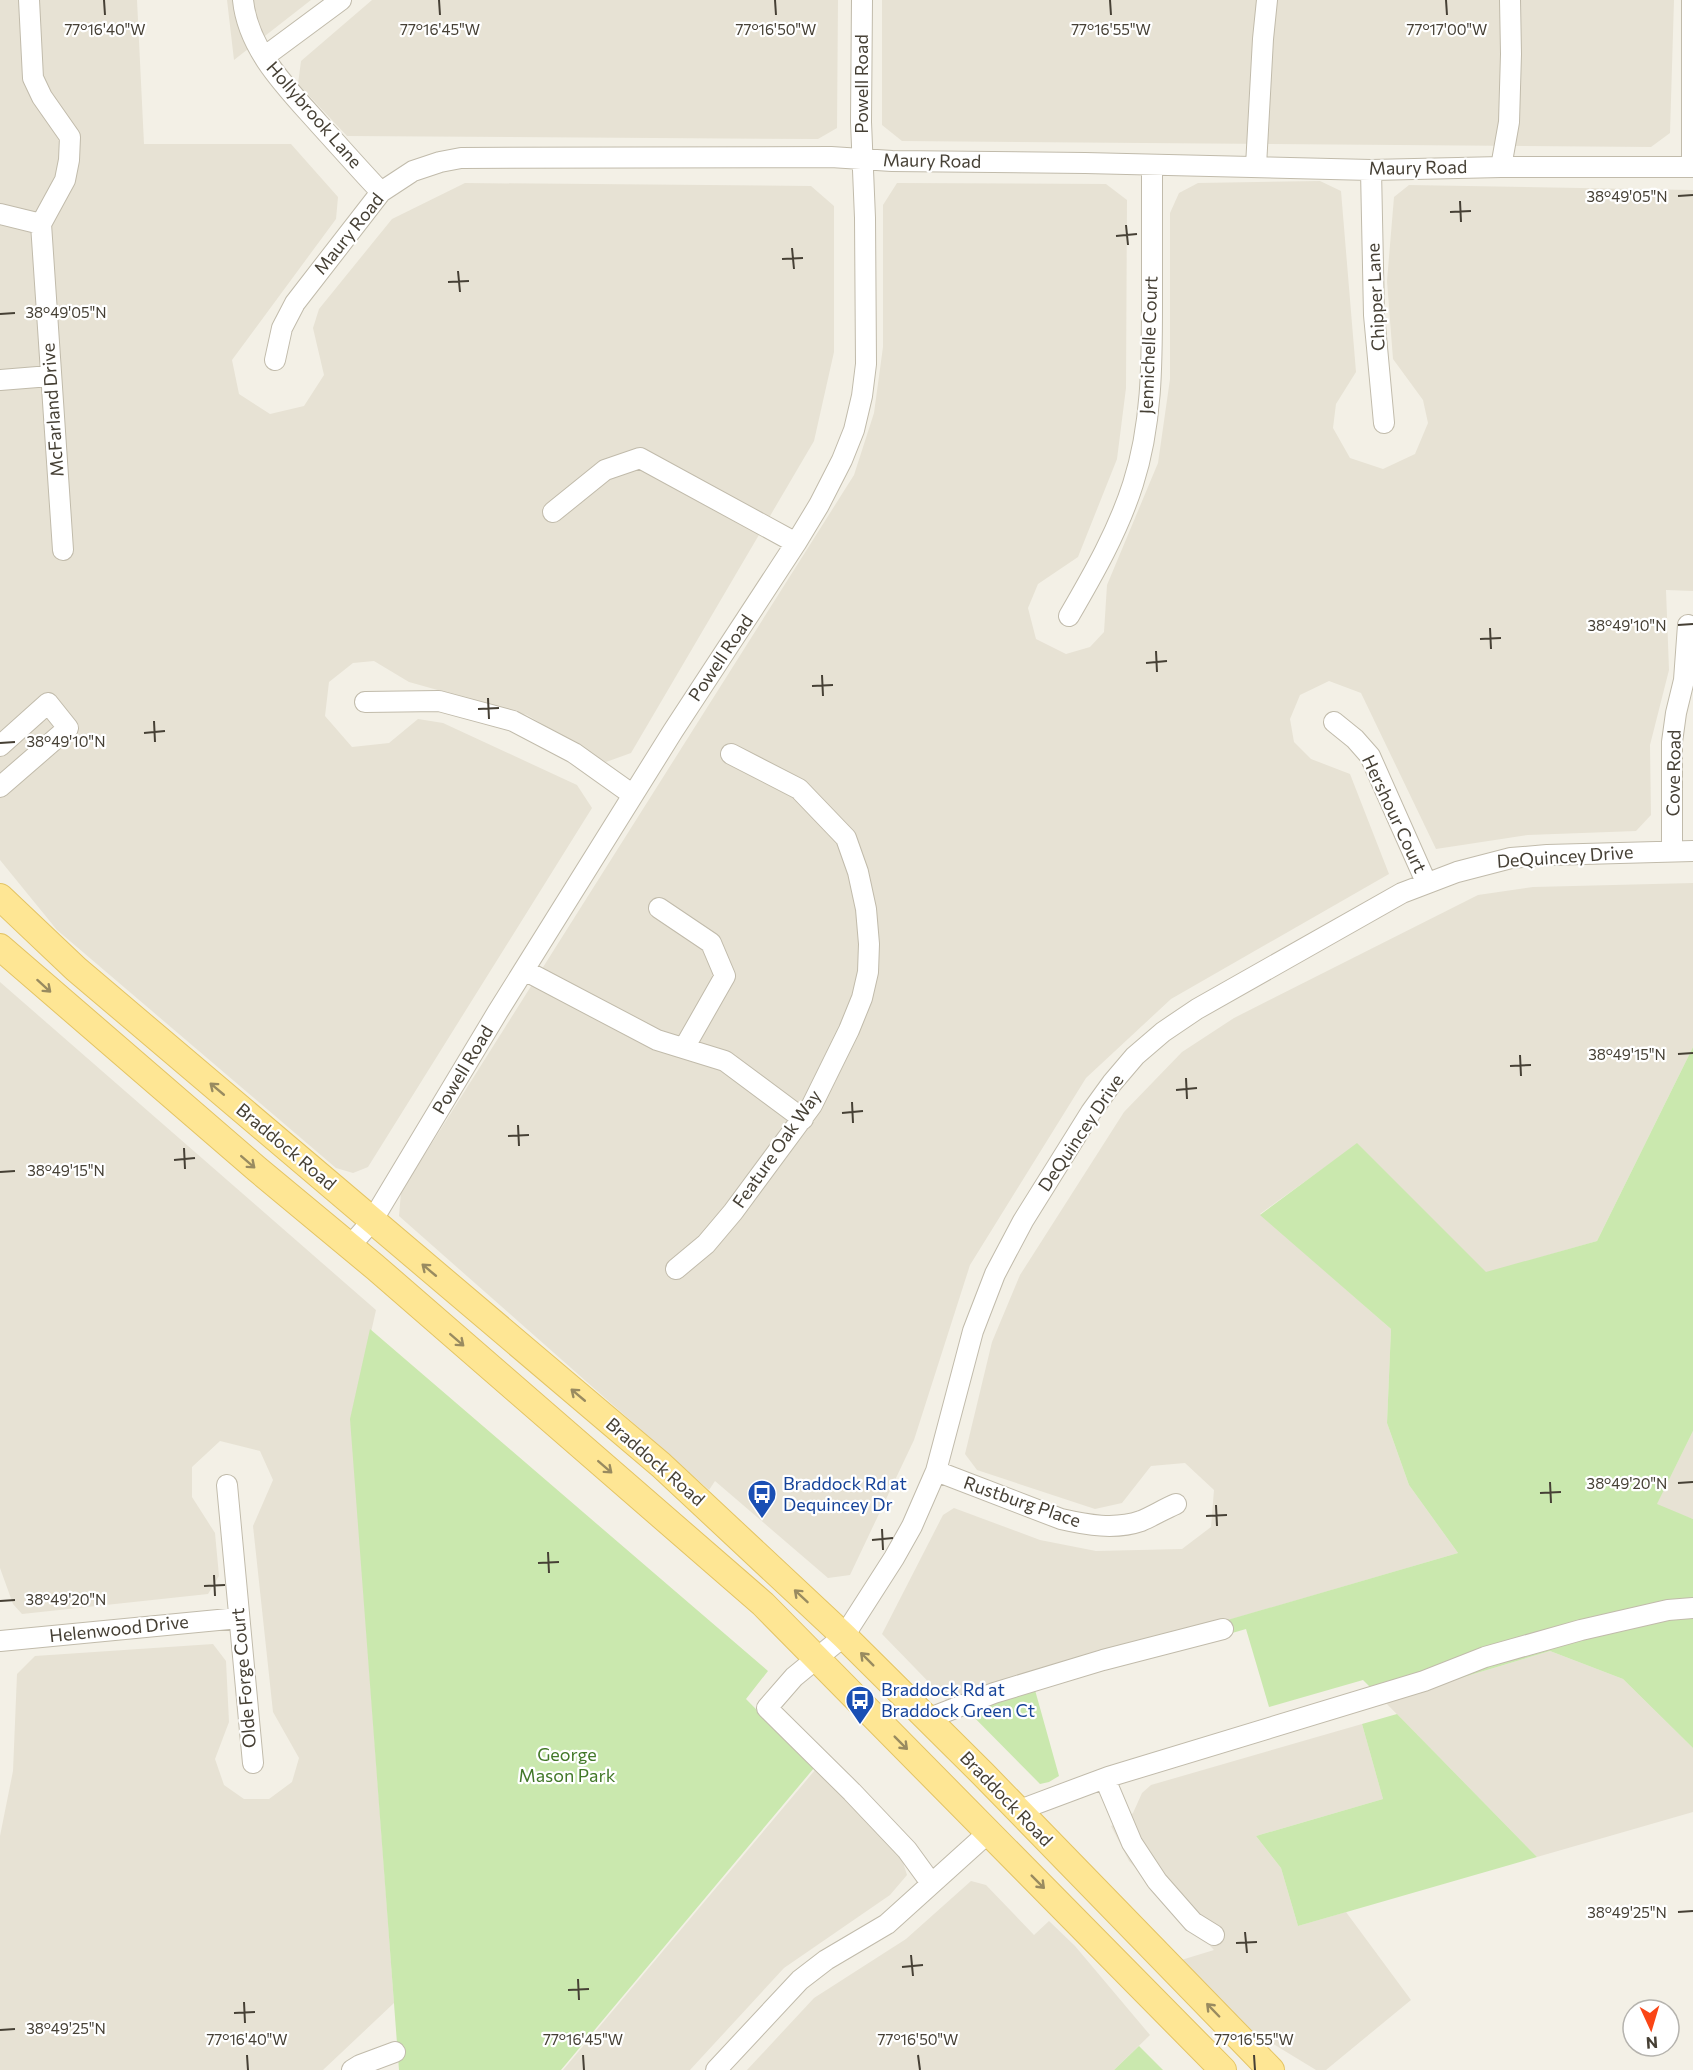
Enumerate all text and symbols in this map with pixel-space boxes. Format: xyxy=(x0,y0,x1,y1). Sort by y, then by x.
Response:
text: 77°16'40"W xyxy=(64,20,146,38)
text: 77°16'45"W xyxy=(400,20,480,38)
text: 77°16'50"W xyxy=(736,20,816,38)
text: 77°16'55"W xyxy=(1071,20,1151,38)
text: 77°17'00"W xyxy=(1407,20,1487,38)
street label: Powell Road xyxy=(850,34,872,134)
street label: Hollybrook Lane xyxy=(262,56,367,172)
street label: Maury Road xyxy=(883,148,981,172)
street label: Maury Road xyxy=(1369,155,1467,179)
text: 38°49'05"N xyxy=(1586,187,1668,205)
street label: Maury Road xyxy=(309,188,388,279)
street label: Chipper Lane xyxy=(1361,242,1389,352)
street label: Jennichelle Court xyxy=(1135,275,1161,415)
text: 38°49'05"N xyxy=(25,303,107,321)
street label: McFarland Drive xyxy=(36,342,68,478)
street label: Powell Road xyxy=(683,610,757,705)
text: 38°49'10"N xyxy=(1588,616,1666,634)
street label: Cove Road xyxy=(1661,729,1685,817)
text: 38°49'10"N xyxy=(27,732,105,750)
street label: Hershour Court xyxy=(1358,751,1432,876)
street label: DeQuincey Drive xyxy=(1496,840,1634,872)
one-way arrow xyxy=(36,979,51,993)
street label: Powell Road xyxy=(427,1021,497,1118)
text: 38°49'15"N xyxy=(1588,1045,1666,1063)
street label: DeQuincey Drive xyxy=(1033,1070,1128,1195)
one-way arrow xyxy=(209,1082,225,1095)
street label: Feature Oak Way xyxy=(727,1085,825,1212)
street label: Braddock Road xyxy=(232,1098,341,1194)
one-way arrow xyxy=(240,1155,255,1169)
text: 38°49'15"N xyxy=(27,1161,105,1179)
one-way arrow xyxy=(422,1263,437,1277)
one-way arrow xyxy=(449,1333,465,1346)
one-way arrow xyxy=(570,1389,586,1402)
street label: Braddock Road xyxy=(602,1412,710,1510)
one-way arrow xyxy=(597,1460,613,1473)
street label: Rustburg Place xyxy=(961,1471,1084,1531)
place label: Braddock Rd at Dequincey Dr xyxy=(783,1472,907,1515)
text: 38°49'20"N xyxy=(1587,1474,1667,1492)
bus stop icon: Braddock Rd at Dequincey Dr xyxy=(746,1478,778,1520)
one-way arrow xyxy=(794,1589,809,1603)
text: 38°49'20"N xyxy=(26,1590,106,1608)
street label: Olde Forge Court xyxy=(226,1607,260,1749)
street label: Helenwood Drive xyxy=(48,1610,190,1646)
one-way arrow xyxy=(860,1651,874,1666)
place label: Braddock Rd at Braddock Green Ct xyxy=(881,1678,1035,1721)
bus stop icon: Braddock Rd at Braddock Green Ct xyxy=(844,1684,876,1726)
one-way arrow xyxy=(893,1736,908,1750)
park label: George Mason Park xyxy=(519,1743,616,1786)
street label: Braddock Road xyxy=(956,1746,1058,1850)
one-way arrow xyxy=(1031,1874,1045,1889)
text: 38°49'25"N xyxy=(1587,1903,1667,1921)
north arrow xyxy=(1621,1998,1681,2058)
one-way arrow xyxy=(1206,2002,1220,2017)
text: 38°49'25"N xyxy=(26,2019,106,2037)
text: 77°16'40"W xyxy=(206,2030,288,2048)
text: 77°16'45"W xyxy=(543,2030,623,2048)
text: 77°16'50"W xyxy=(878,2030,958,2048)
text: 77°16'55"W xyxy=(1214,2030,1294,2048)
text: N xyxy=(1645,2034,1659,2053)

